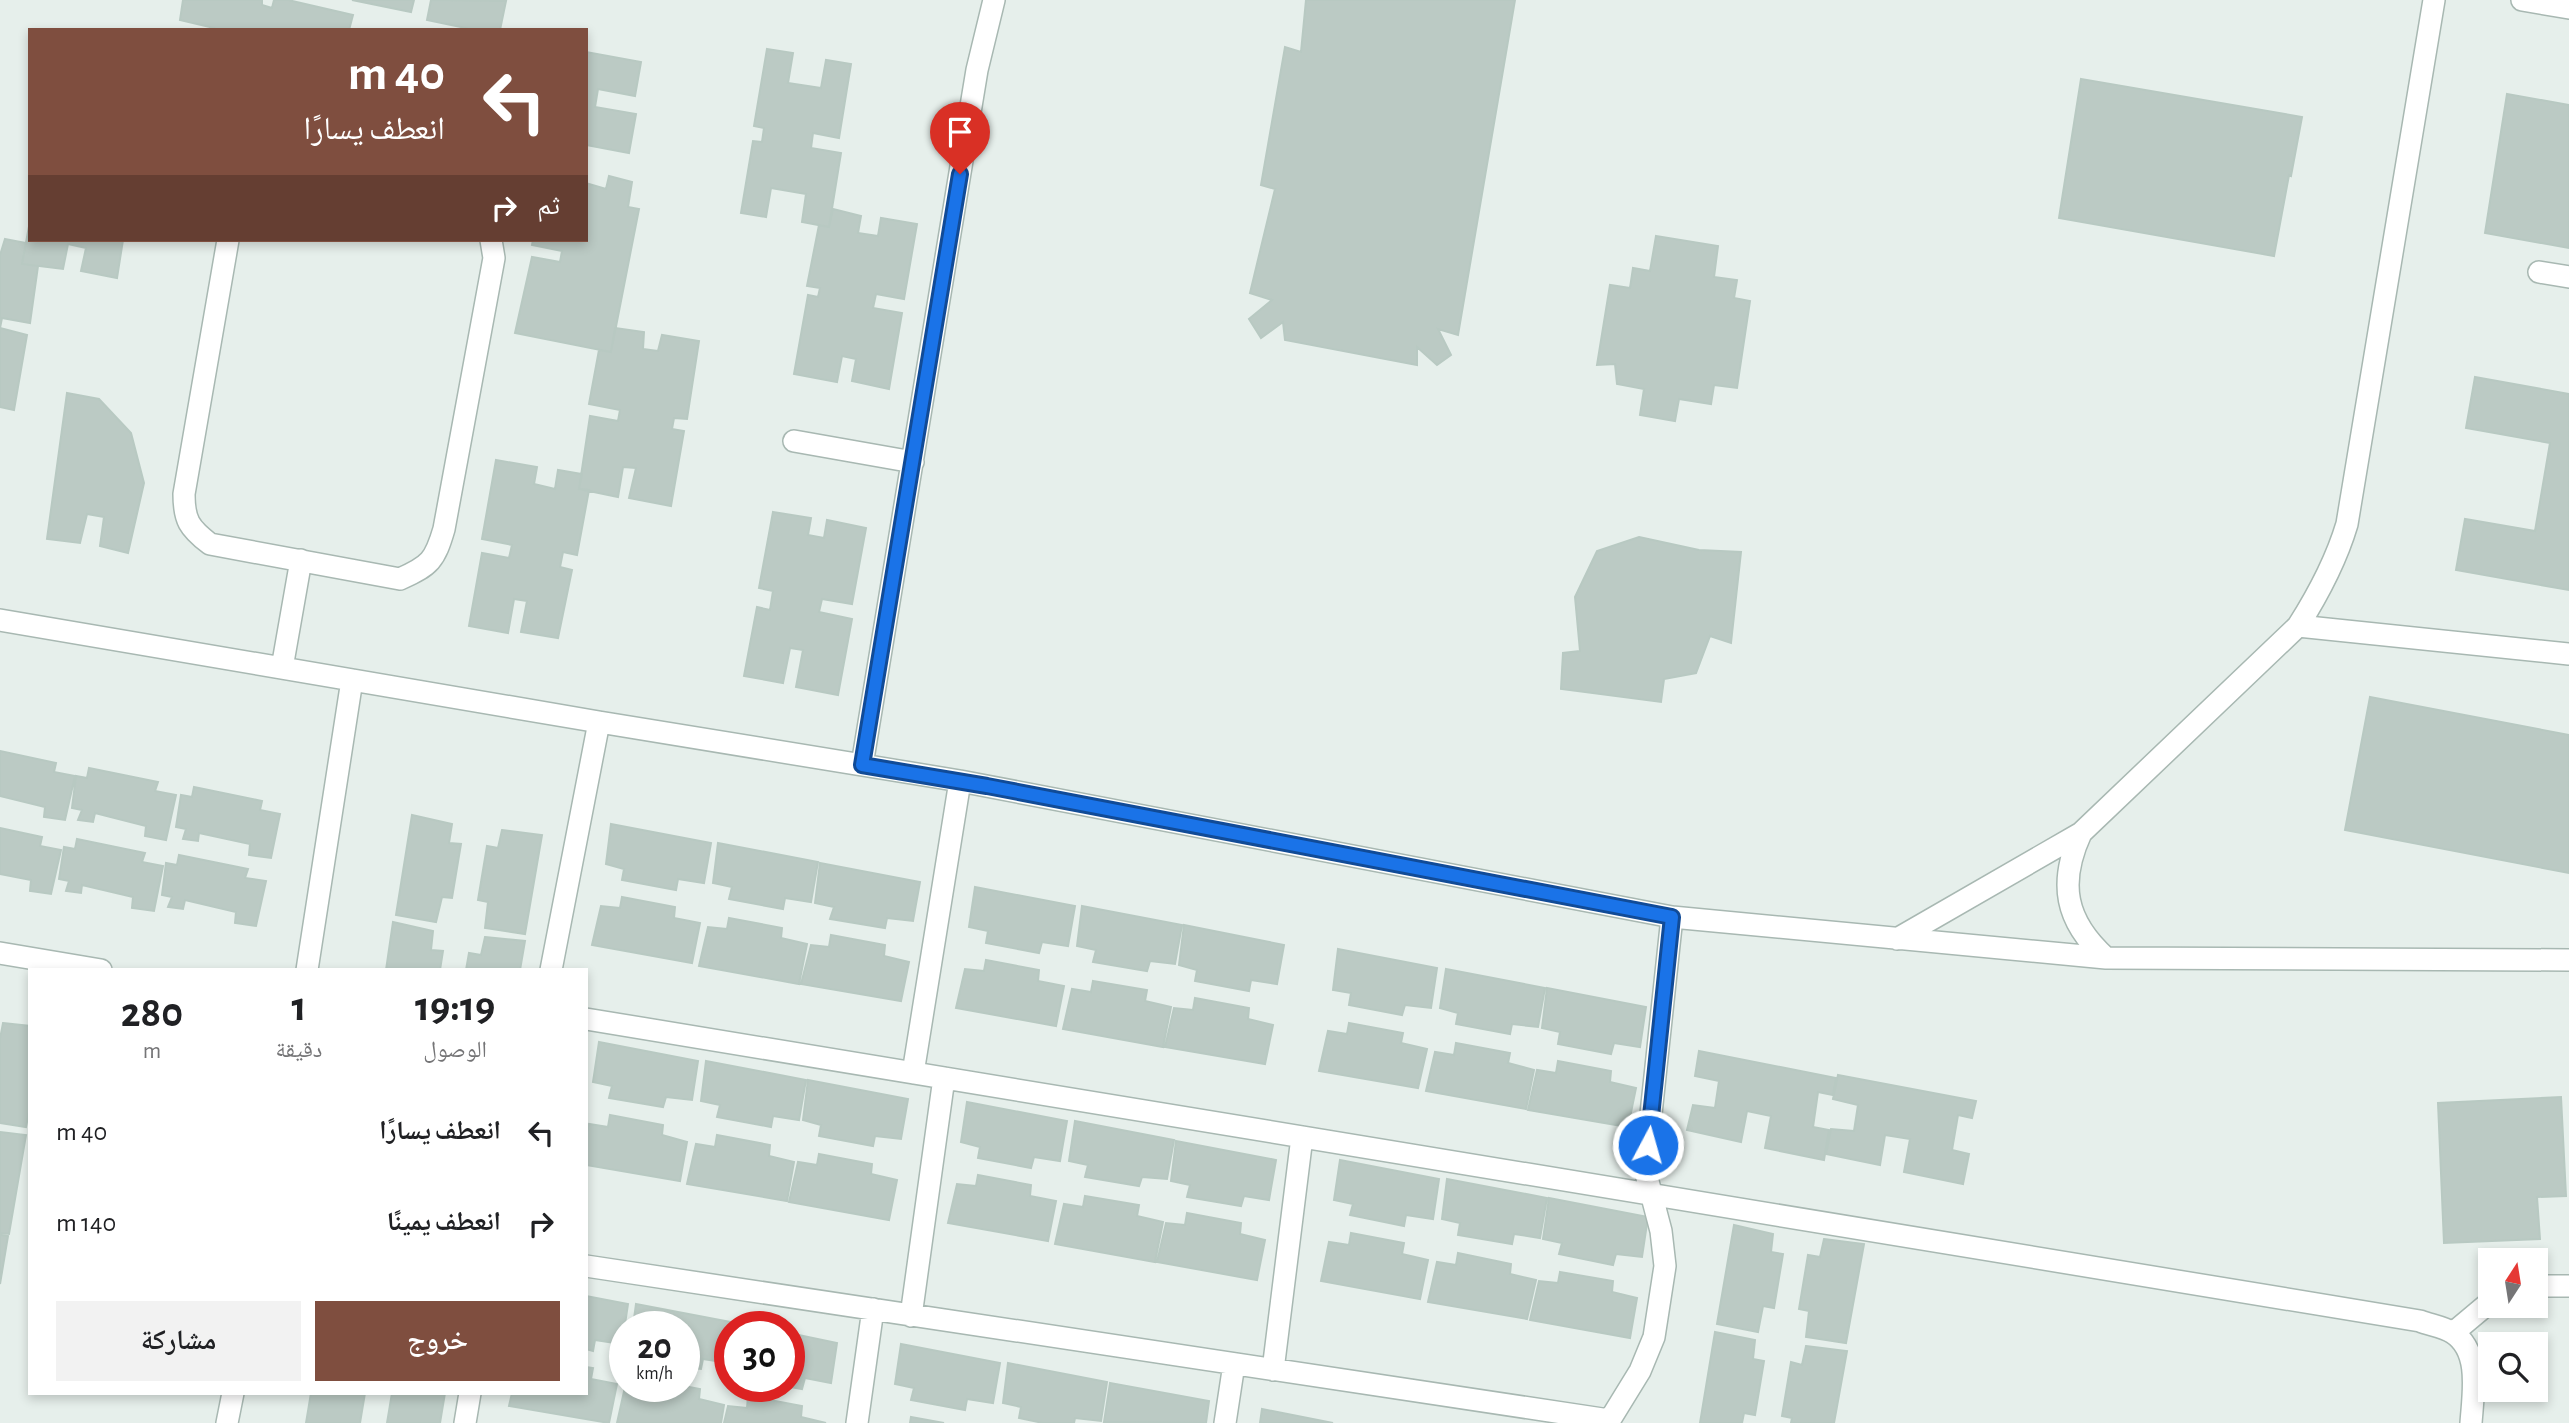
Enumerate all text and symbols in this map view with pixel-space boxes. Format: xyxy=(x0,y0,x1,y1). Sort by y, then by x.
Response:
text: 40 m xyxy=(348,50,445,99)
icon: left xyxy=(469,56,560,147)
pin xyxy=(930,102,990,174)
text: انعطف يسارًا xyxy=(304,113,445,145)
icon: arrive xyxy=(941,113,979,151)
icon: right xyxy=(485,189,523,227)
text: ثم xyxy=(537,193,560,219)
text: 1 xyxy=(291,986,307,1028)
text: 19:19 xyxy=(415,986,495,1028)
text: 280 xyxy=(121,992,183,1034)
text: دقيقة xyxy=(276,1039,322,1062)
text: الوصول xyxy=(423,1039,487,1062)
text: m xyxy=(143,1040,161,1063)
position arrow xyxy=(1611,1108,1685,1182)
icon: left xyxy=(522,1114,560,1152)
text: انعطف يسارًا xyxy=(379,1118,501,1144)
text: 40 m xyxy=(56,1119,107,1145)
icon: right xyxy=(522,1205,560,1243)
text: انعطف يمينًا xyxy=(387,1209,501,1235)
text: 140 m xyxy=(56,1210,116,1236)
north arrow xyxy=(2478,1248,2548,1318)
map controls xyxy=(2478,1248,2548,1402)
button: مشاركة xyxy=(56,1301,301,1381)
button: خروج xyxy=(315,1301,560,1381)
speed limit sign: 30 xyxy=(714,1311,805,1402)
text: 20 xyxy=(637,1330,672,1365)
button: search xyxy=(2478,1332,2548,1402)
text: km/h xyxy=(636,1365,673,1383)

